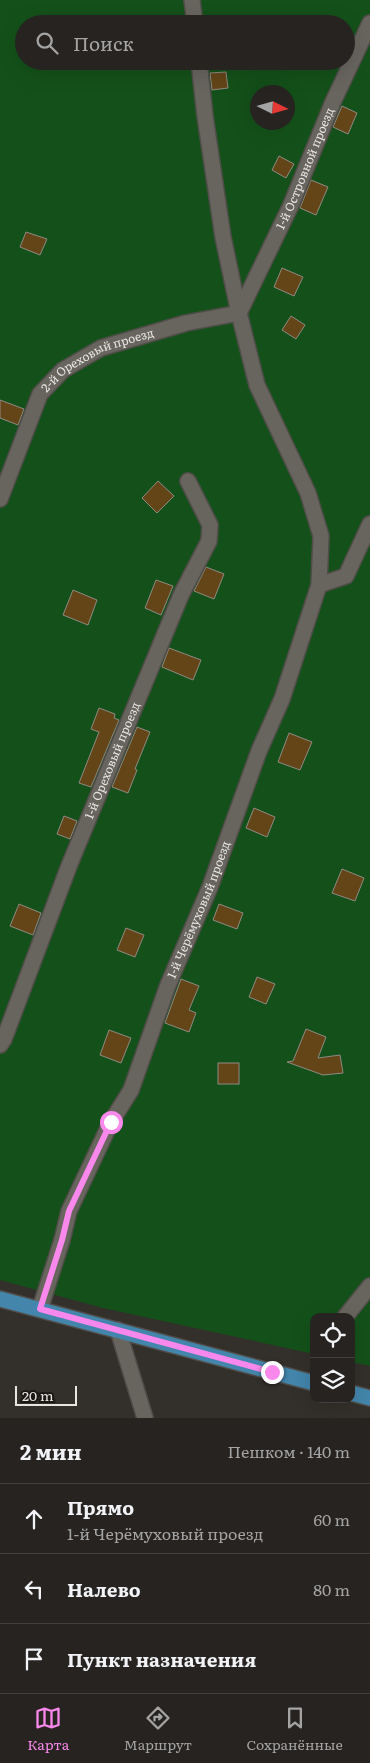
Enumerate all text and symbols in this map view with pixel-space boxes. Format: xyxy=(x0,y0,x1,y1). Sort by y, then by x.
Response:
search box xyxy=(15,15,355,70)
icon: search xyxy=(33,29,61,57)
text: Поиск xyxy=(73,29,134,57)
north arrow xyxy=(250,85,295,130)
street label: 1-й Островной проезд xyxy=(271,104,338,232)
street label: 2-й Ореховый проезд xyxy=(36,323,156,396)
street label: 1-й Ореховый проезд xyxy=(79,699,144,822)
street label: 1-й Черёмуховый проезд xyxy=(162,838,234,981)
route start xyxy=(100,1111,123,1134)
map controls xyxy=(310,1313,355,1403)
button: locate xyxy=(310,1313,355,1358)
button: layers xyxy=(310,1358,355,1403)
route end xyxy=(261,1361,284,1384)
scale bar xyxy=(15,1383,78,1406)
text: 20 m xyxy=(22,1385,54,1405)
text: 2 мин xyxy=(20,1435,82,1466)
text: Пешком · 140 m xyxy=(227,1439,350,1463)
text: Прямо xyxy=(67,1493,134,1521)
icon: ahead xyxy=(20,1505,48,1533)
text: 60 m xyxy=(313,1507,350,1531)
text: 1-й Черёмуховый проезд xyxy=(67,1521,263,1545)
icon: left xyxy=(20,1575,48,1603)
text: Налево xyxy=(67,1575,141,1603)
text: 80 m xyxy=(313,1577,350,1601)
icon: arrive xyxy=(20,1645,48,1673)
text: Пункт назначения xyxy=(67,1645,256,1673)
tab: Карта xyxy=(27,1704,69,1754)
tab: Маршрут xyxy=(124,1704,192,1754)
tab: Сохранённые xyxy=(246,1704,343,1754)

